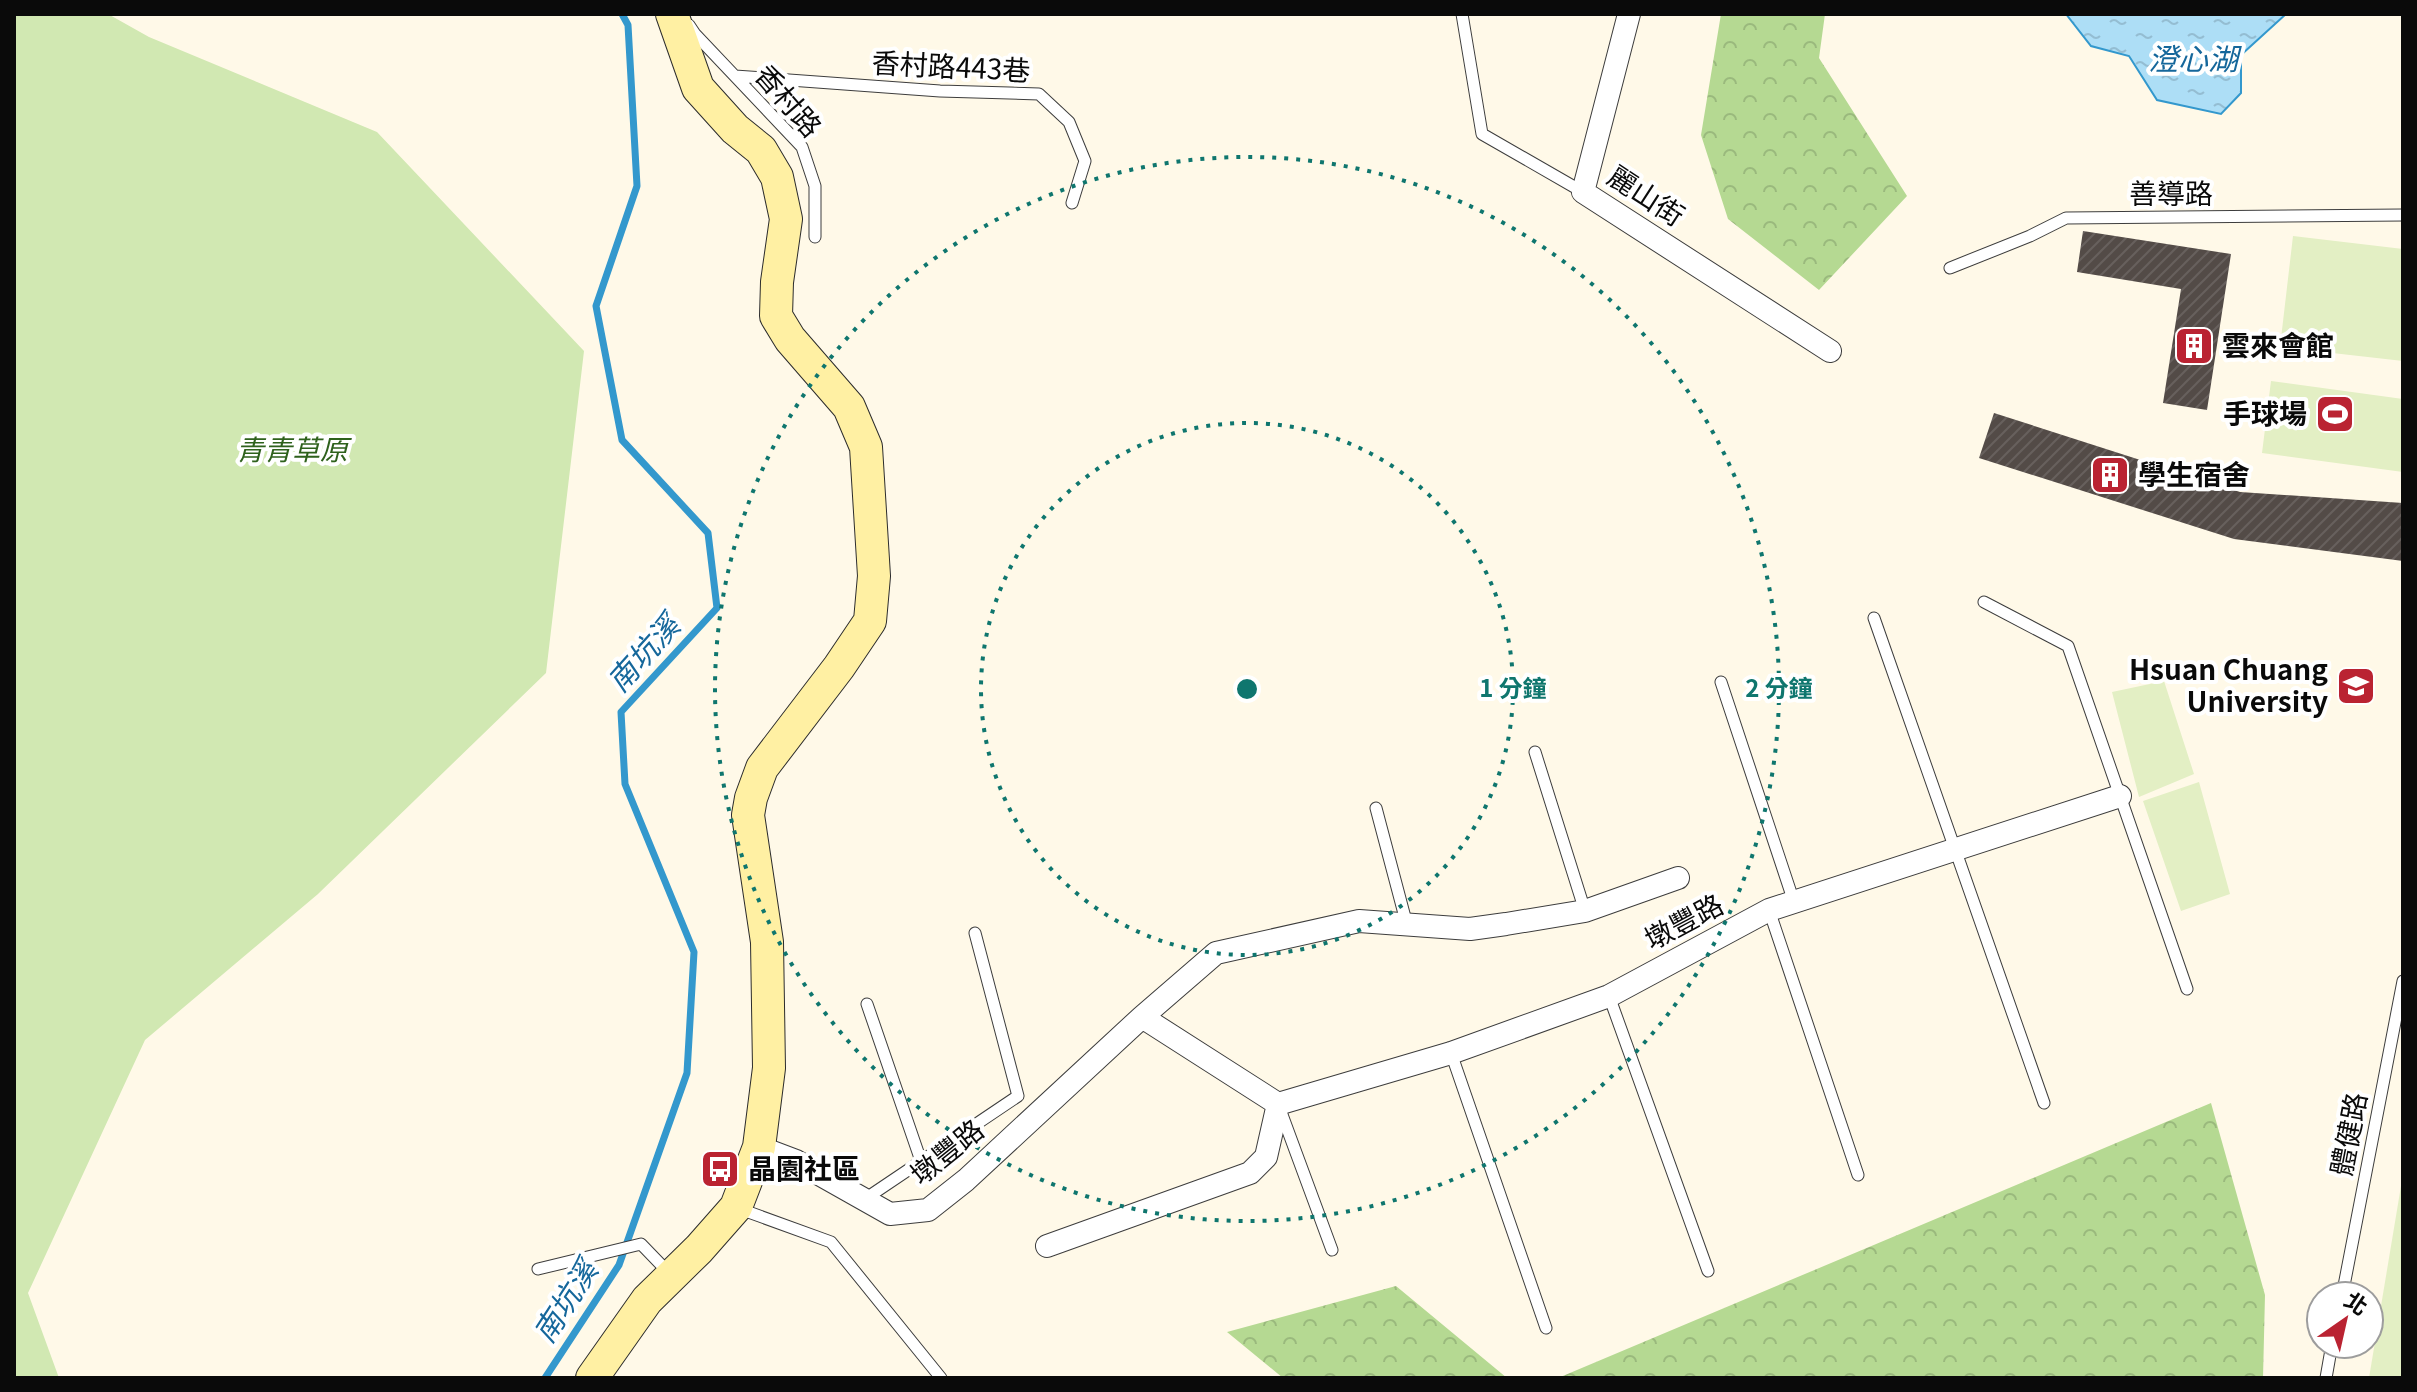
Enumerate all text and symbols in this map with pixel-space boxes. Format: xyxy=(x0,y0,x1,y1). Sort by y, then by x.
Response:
water label: 澄心湖 xyxy=(2148,35,2242,79)
street label: 香村路443巷 xyxy=(871,41,1031,89)
street label: 香村路 xyxy=(747,55,832,145)
street label: 麗山街 xyxy=(1601,155,1693,234)
street label: 善導路 xyxy=(2129,172,2213,212)
place label: 雲來會館 xyxy=(2222,324,2334,364)
building icon: 雲來會館 xyxy=(2173,325,2215,367)
place label: 手球場 xyxy=(2223,392,2307,432)
sports icon: 手球場 xyxy=(2314,393,2356,435)
park label: 青青草原 xyxy=(236,428,352,468)
place label: 學生宿舍 xyxy=(2138,453,2250,493)
building icon: 學生宿舍 xyxy=(2089,454,2131,496)
water label: 南坑溪 xyxy=(595,601,691,700)
place label: Hsuan Chuang University xyxy=(2129,648,2328,720)
school or university icon: Hsuan Chuang University xyxy=(2335,665,2377,707)
text: 1 分鐘 xyxy=(1479,669,1547,704)
text: 2 分鐘 xyxy=(1745,669,1813,704)
centre of rings xyxy=(1233,675,1261,703)
street label: 墩豐路 xyxy=(1637,883,1730,958)
street label: 體健路 xyxy=(2319,1089,2375,1179)
street label: 墩豐路 xyxy=(901,1108,991,1192)
place label: 晶園社區 xyxy=(748,1147,860,1187)
bus stop icon: 晶園社區 xyxy=(699,1148,741,1190)
water label: 南坑溪 xyxy=(521,1247,609,1350)
north arrow xyxy=(2305,1280,2385,1360)
text: 北 xyxy=(2339,1282,2375,1321)

